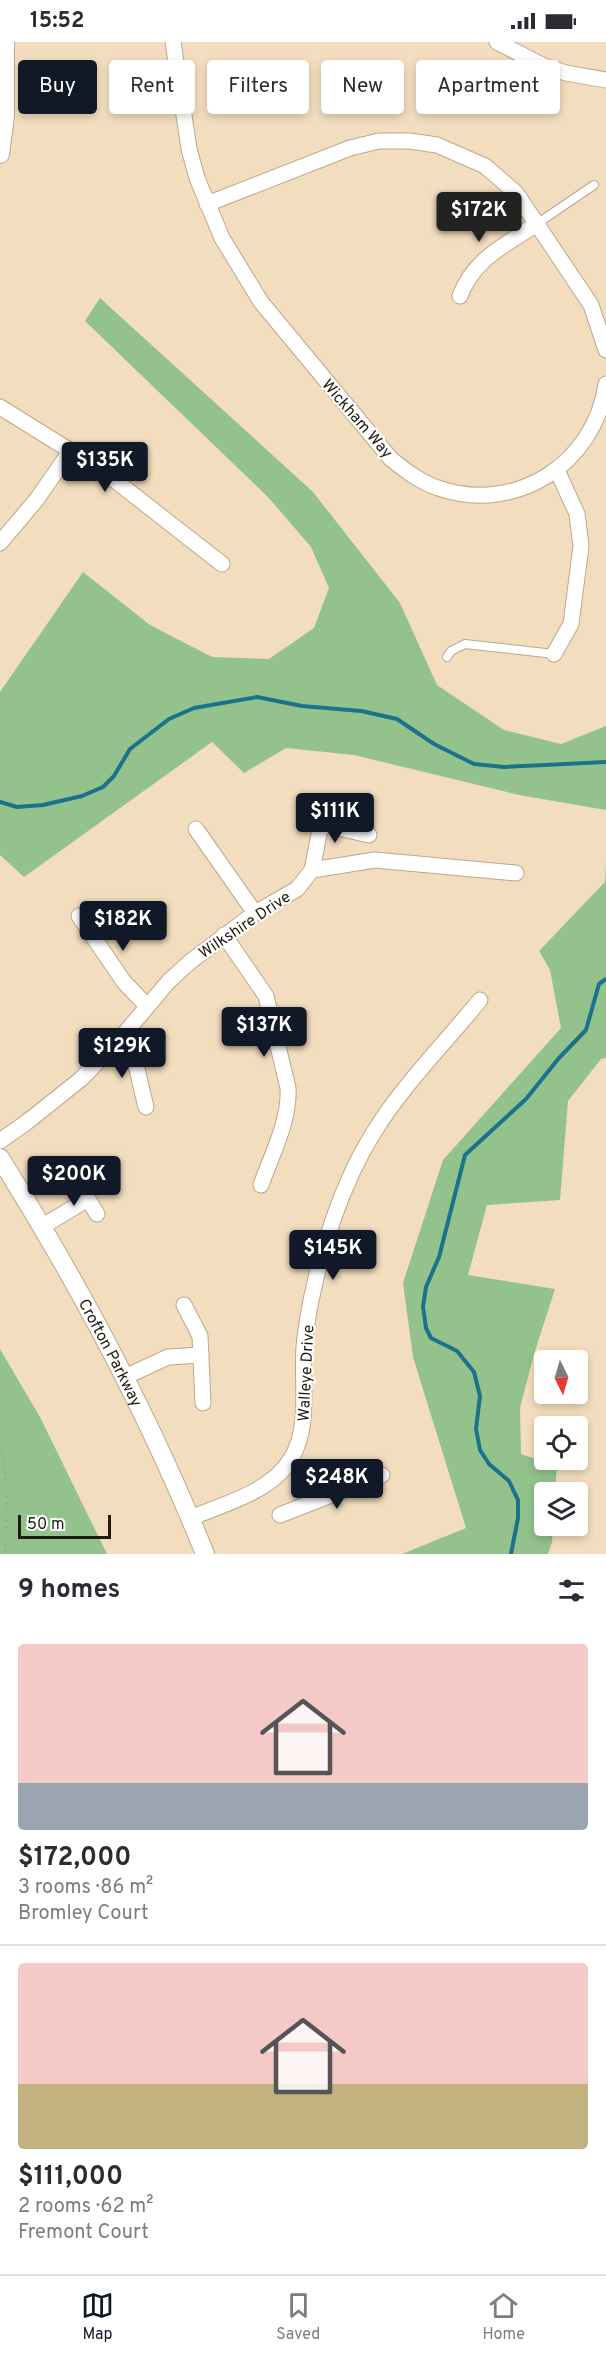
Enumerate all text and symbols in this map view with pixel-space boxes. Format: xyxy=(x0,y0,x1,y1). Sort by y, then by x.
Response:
text: 15:52 xyxy=(30,8,85,35)
chip: Buy xyxy=(18,60,97,114)
chip: Rent xyxy=(109,60,195,114)
chip: Filters xyxy=(207,60,309,114)
chip: New xyxy=(321,60,404,114)
chip: Apartment xyxy=(416,60,560,114)
pin: $172K xyxy=(437,192,521,243)
text: $172K xyxy=(451,198,507,224)
street label: Wickham Way xyxy=(317,376,396,463)
pin: $135K xyxy=(63,442,147,493)
text: $135K xyxy=(76,448,134,474)
pin: $111K xyxy=(293,793,377,844)
text: $111K xyxy=(310,799,360,825)
street label: Wilkshire Drive xyxy=(195,888,295,964)
pin: $182K xyxy=(81,901,165,952)
text: $182K xyxy=(94,907,152,933)
pin: $137K xyxy=(222,1007,306,1058)
text: $137K xyxy=(236,1013,292,1039)
pin: $129K xyxy=(80,1028,164,1079)
text: $129K xyxy=(93,1034,151,1060)
pin: $200K xyxy=(32,1156,116,1207)
text: $200K xyxy=(42,1162,106,1188)
pin: $145K xyxy=(291,1230,375,1281)
text: $145K xyxy=(303,1236,363,1262)
street label: Crofton Parkway xyxy=(73,1296,146,1410)
street label: Walleye Drive xyxy=(294,1324,320,1422)
north arrow xyxy=(534,1350,588,1404)
map controls xyxy=(534,1350,588,1536)
button: locate xyxy=(534,1416,588,1470)
pin: $248K xyxy=(295,1459,379,1510)
text: $248K xyxy=(305,1465,369,1491)
button: layers xyxy=(534,1482,588,1536)
scale bar xyxy=(18,1512,111,1540)
text: 50 m xyxy=(27,1515,65,1535)
text: 9 homes xyxy=(18,1574,120,1607)
icon: filters xyxy=(555,1574,588,1607)
icon: home xyxy=(249,1683,357,1791)
text: $172,000 xyxy=(18,1842,131,1875)
text: 3 rooms · 86 m² xyxy=(18,1875,153,1901)
text: Bromley Court xyxy=(18,1901,149,1927)
icon: home xyxy=(249,2002,357,2110)
text: $111,000 xyxy=(18,2161,123,2194)
text: 2 rooms · 62 m² xyxy=(18,2194,154,2220)
text: Fremont Court xyxy=(18,2220,149,2246)
tab: Map xyxy=(81,2289,114,2345)
tab: Saved xyxy=(276,2289,320,2345)
tab: Home xyxy=(482,2289,525,2345)

